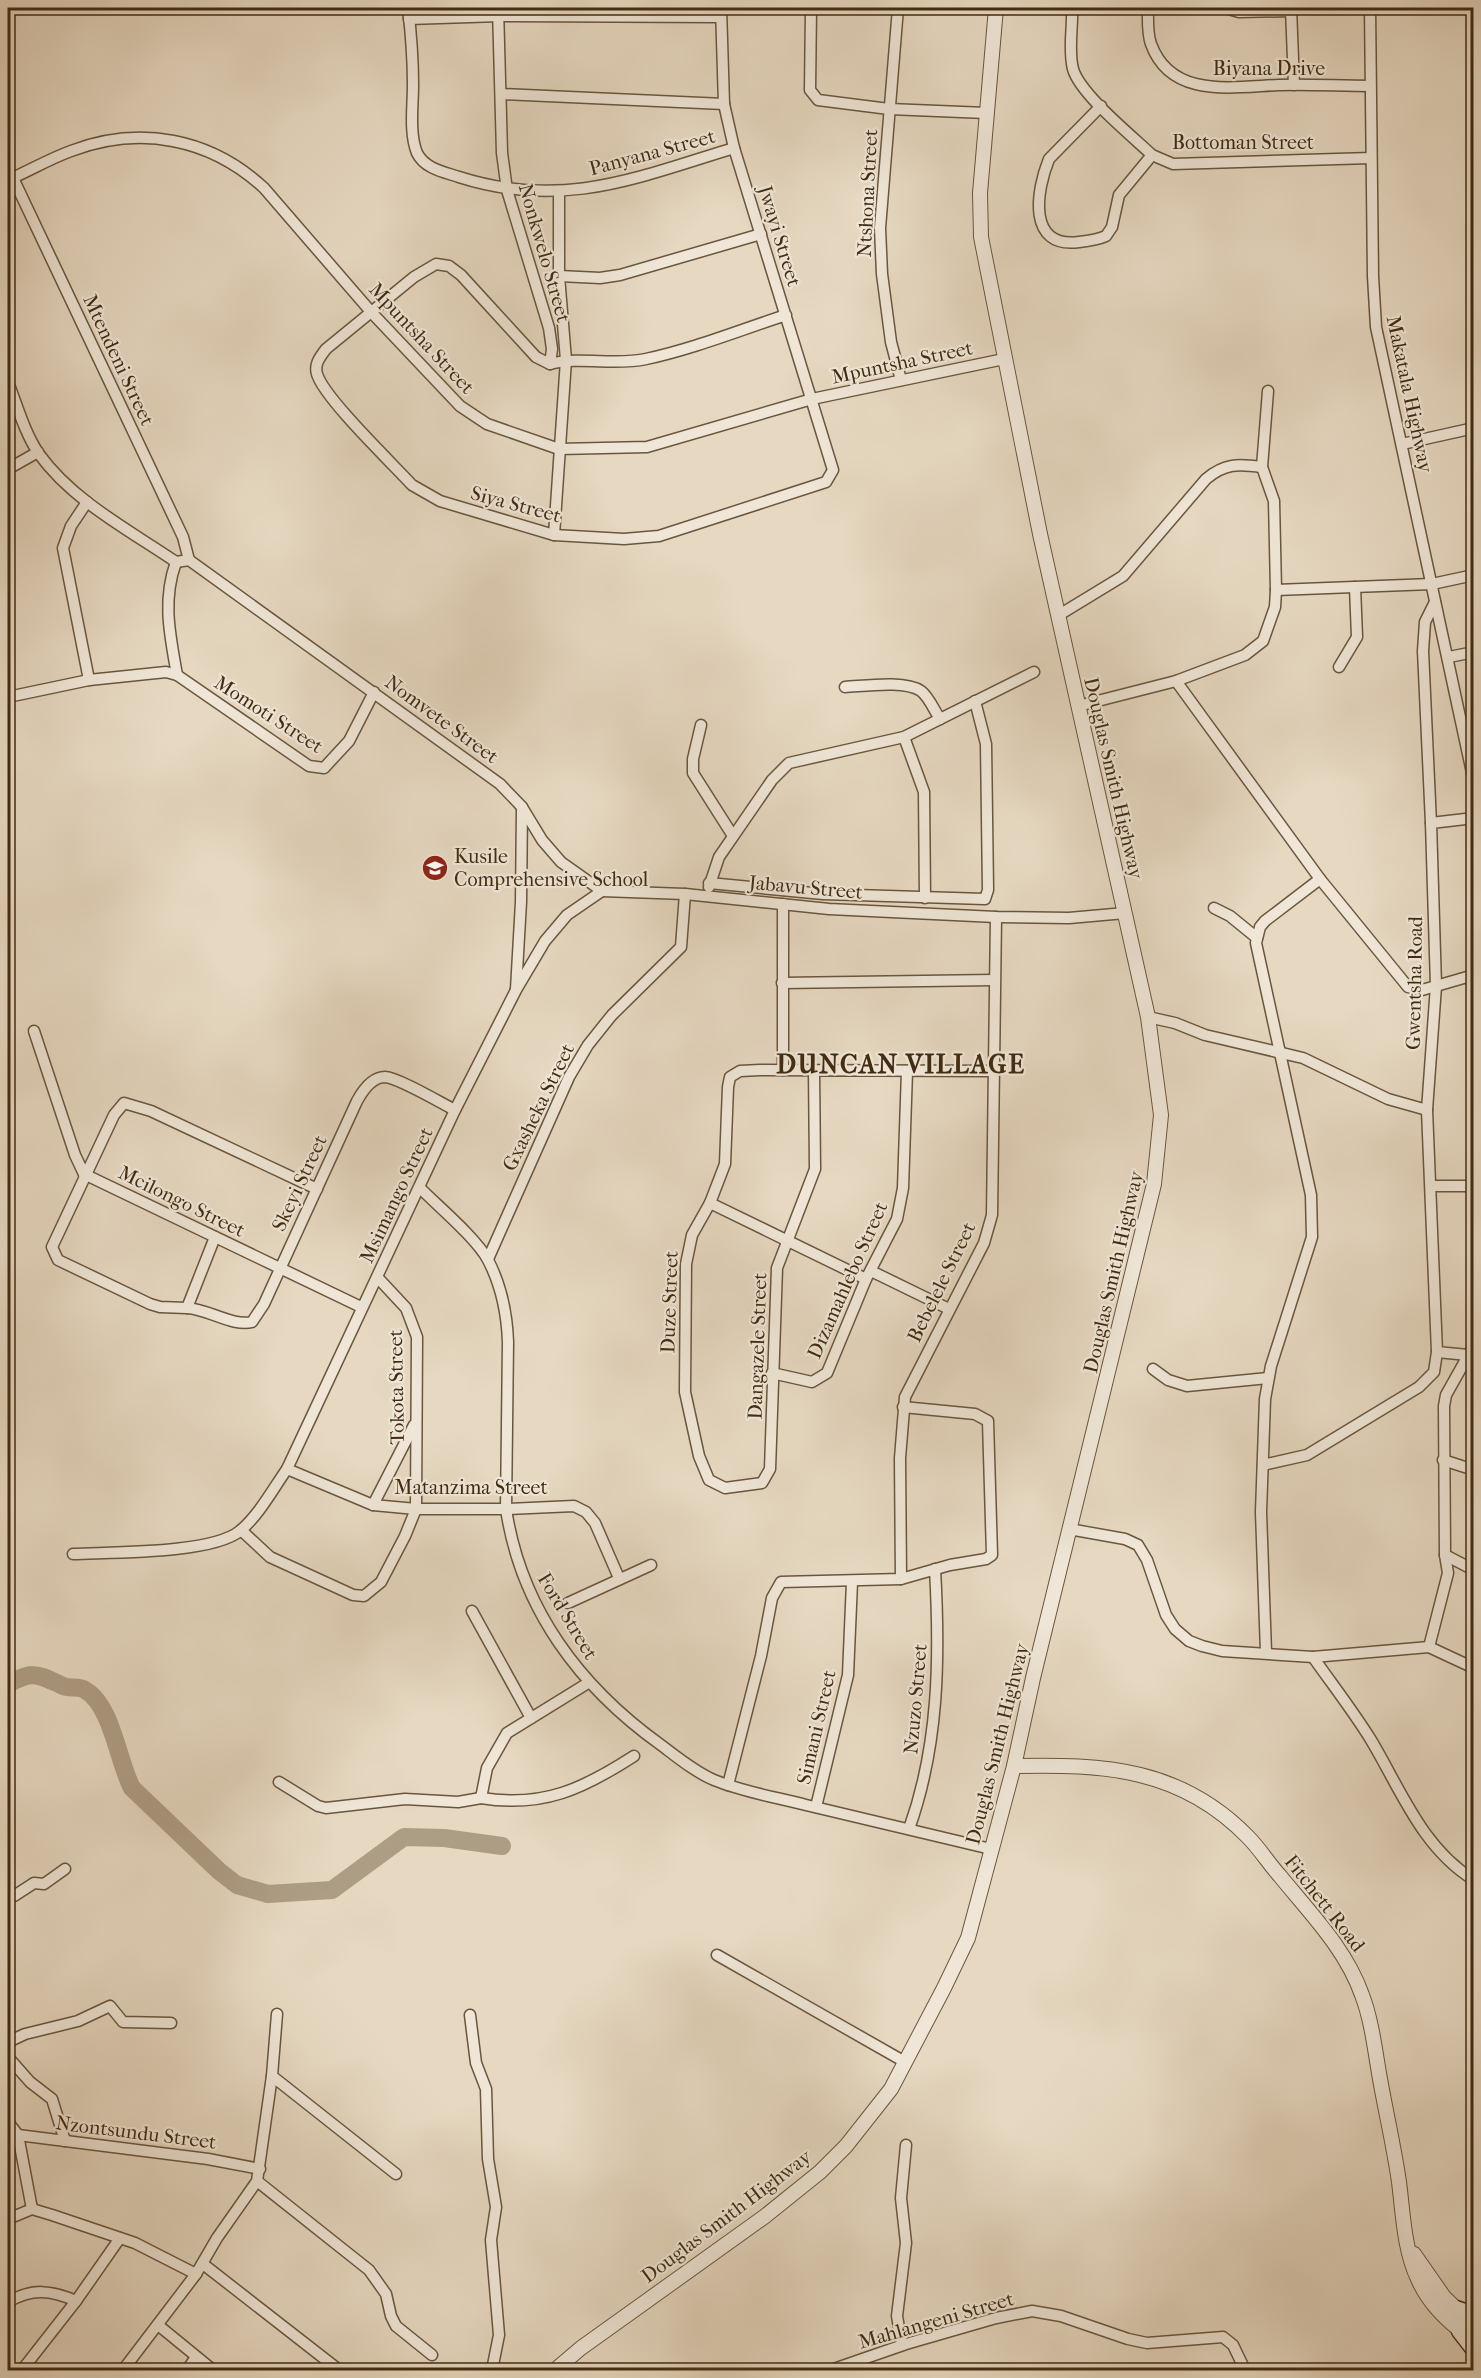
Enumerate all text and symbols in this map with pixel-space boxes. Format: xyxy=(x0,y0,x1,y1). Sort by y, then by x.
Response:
street label: Biyana Drive xyxy=(1213,57,1325,80)
street label: Panyana Street xyxy=(587,125,718,180)
street label: Ntshona Street xyxy=(853,128,882,258)
street label: Bottoman Street xyxy=(1172,131,1314,154)
street label: Nonkwelo Street xyxy=(514,181,575,325)
street label: Jwayi Street xyxy=(753,181,806,289)
street label: Mpuntsha Street xyxy=(364,278,479,399)
street label: Mtendeni Street xyxy=(78,291,159,429)
street label: Makatala Highway xyxy=(1382,314,1438,476)
street label: Mpuntsha Street xyxy=(829,336,975,389)
street label: Siya Street xyxy=(468,481,564,528)
street label: Nomvete Street xyxy=(380,670,503,768)
street label: Momoti Street xyxy=(210,671,327,758)
street label: Douglas Smith Highway xyxy=(1079,675,1148,883)
place label: Kusile Comprehensive School xyxy=(454,845,649,891)
school or university icon: Kusile Comprehensive School xyxy=(420,853,450,883)
street label: Jabavu Street xyxy=(746,871,864,904)
street label: Gwentsha Road xyxy=(1402,915,1427,1050)
street label: Gxasheka Street xyxy=(498,1040,579,1175)
district label: DUNCAN VILLAGE xyxy=(776,1049,1026,1080)
street label: Msimango Street xyxy=(355,1124,438,1267)
street label: Skeyi Street xyxy=(267,1131,332,1235)
street label: Mcilongo Street xyxy=(115,1161,249,1242)
street label: Douglas Smith Highway xyxy=(1079,1168,1148,1375)
street label: Dizamahlebo Street xyxy=(803,1198,892,1362)
street label: Bebelele Street xyxy=(902,1218,980,1346)
street label: Duze Street xyxy=(656,1250,683,1354)
street label: Dangazele Street xyxy=(743,1272,772,1420)
street label: Tokota Street xyxy=(384,1329,409,1445)
street label: Matanzima Street xyxy=(394,1476,548,1499)
street label: Ford Street xyxy=(533,1569,602,1664)
street label: Douglas Smith Highway xyxy=(961,1640,1034,1847)
street label: Nzuzo Street xyxy=(899,1643,932,1755)
street label: Simani Street xyxy=(792,1668,841,1787)
street label: Fitchett Road xyxy=(1280,1850,1370,1957)
street label: Nzontsundu Street xyxy=(54,2111,218,2154)
street label: Douglas Smith Highway xyxy=(637,2144,817,2288)
street label: Mahlangeni Street xyxy=(856,2287,1016,2354)

